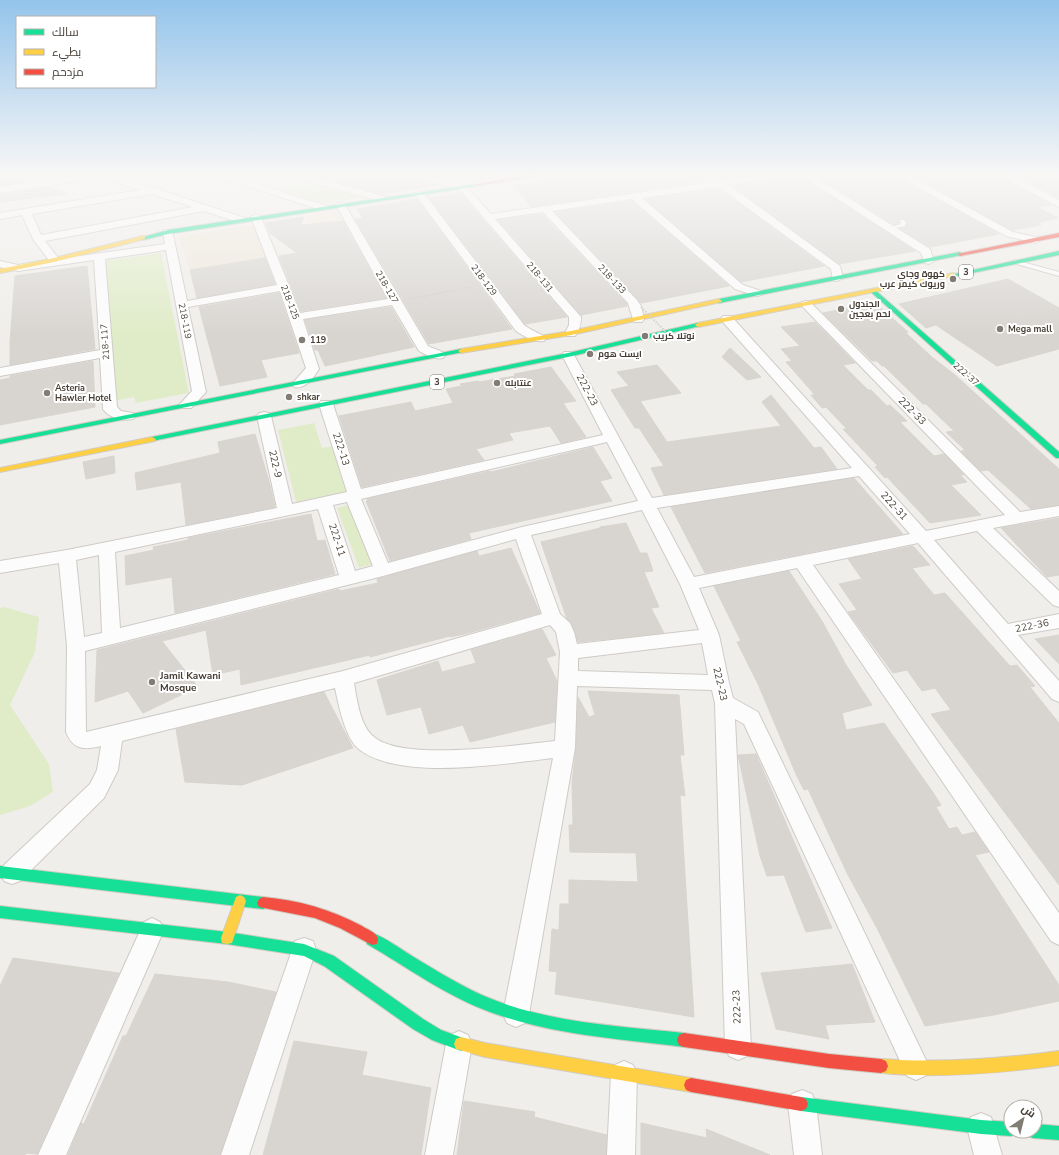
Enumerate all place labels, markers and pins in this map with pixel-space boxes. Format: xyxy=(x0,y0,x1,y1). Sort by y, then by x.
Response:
place label: كهوة وجاي وريوك كيمر عرب xyxy=(880,268,945,290)
marker: كهوة وجاي وريوك كيمر عرب xyxy=(948,274,958,284)
place label: الجندول لحم بعجين xyxy=(849,298,891,320)
marker: الجندول لحم بعجين xyxy=(836,304,846,314)
place label: Mega mall xyxy=(1008,323,1052,335)
marker: Mega mall xyxy=(995,324,1005,334)
place label: نوتلا كريب xyxy=(653,330,695,342)
marker: نوتلا كريب xyxy=(640,331,650,341)
place label: 119 xyxy=(310,334,326,346)
marker: 119 xyxy=(297,335,307,345)
place label: ايست هوم xyxy=(598,348,642,360)
marker: ايست هوم xyxy=(585,349,595,359)
place label: عنتابله xyxy=(505,377,532,389)
marker: عنتابله xyxy=(492,378,502,388)
place label: Asteria Hawler Hotel xyxy=(55,382,112,404)
marker: Asteria Hawler Hotel xyxy=(42,388,52,398)
place label: shkar xyxy=(297,391,320,403)
marker: shkar xyxy=(284,392,294,402)
place label: Jamil Kawani Mosque xyxy=(159,669,221,695)
marker: Jamil Kawani Mosque xyxy=(147,677,157,687)

